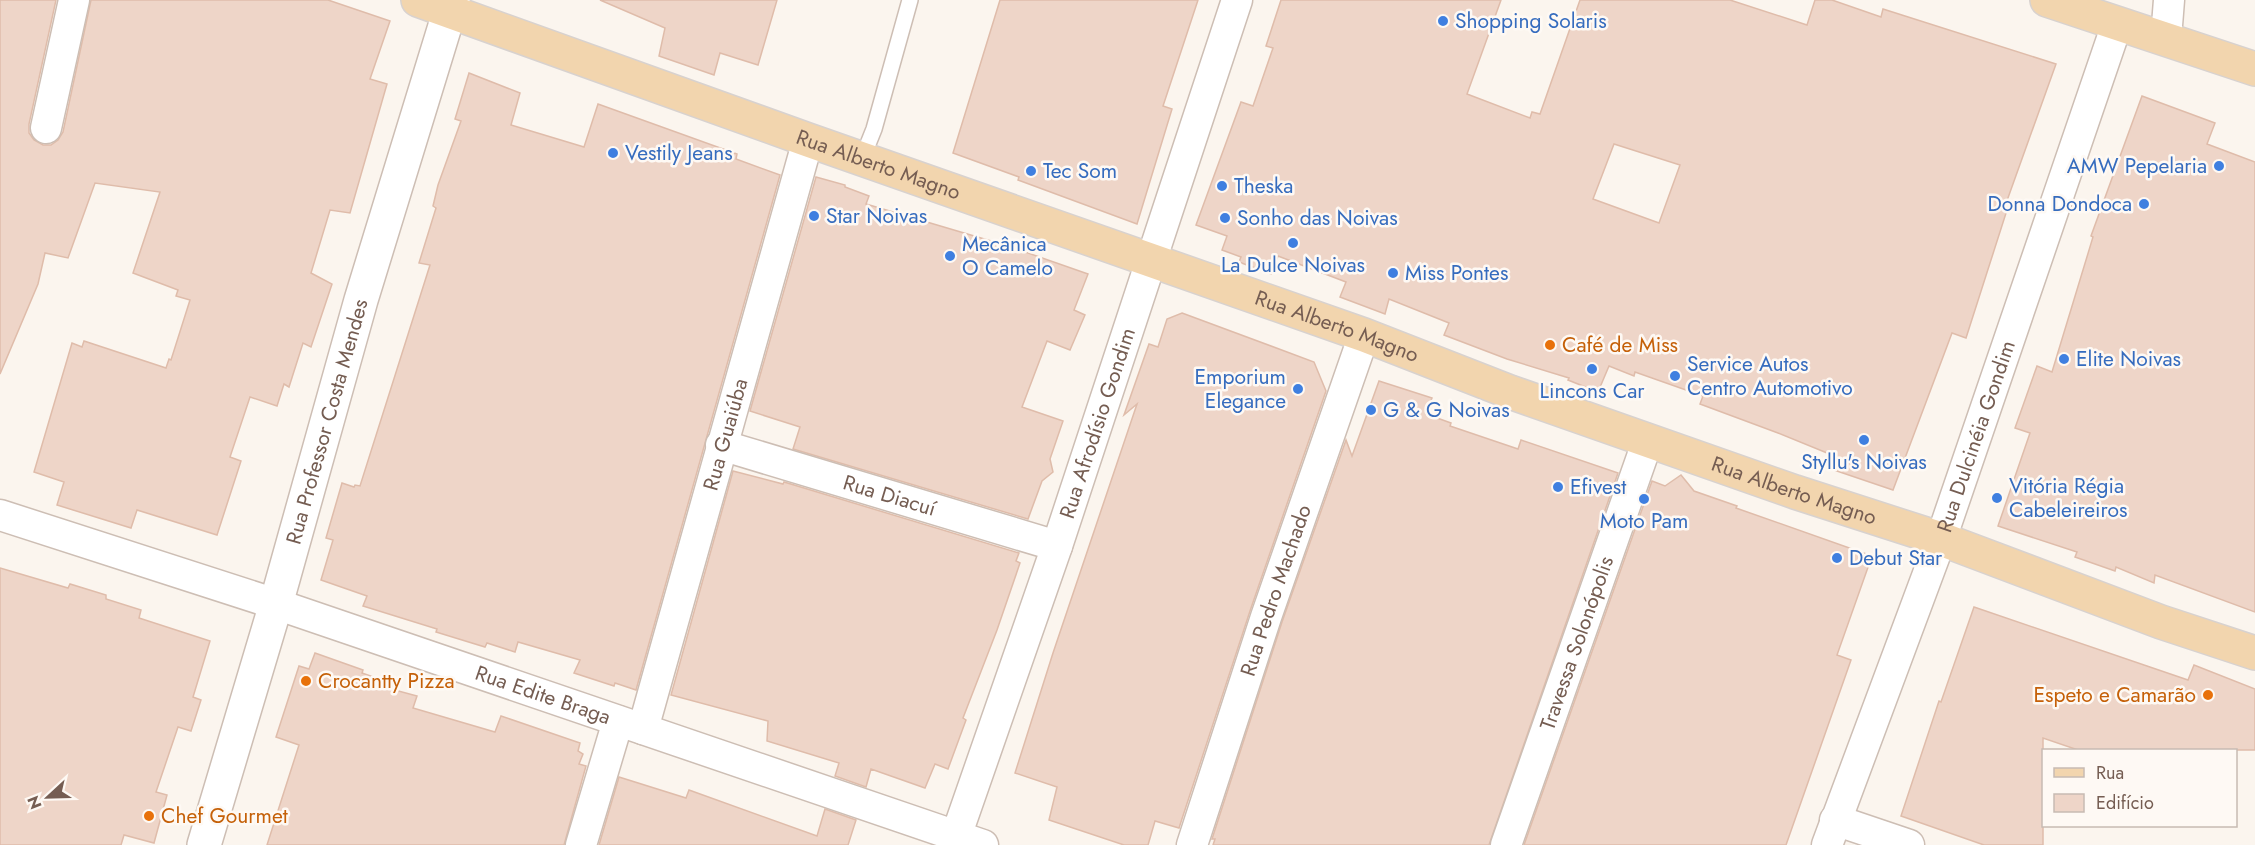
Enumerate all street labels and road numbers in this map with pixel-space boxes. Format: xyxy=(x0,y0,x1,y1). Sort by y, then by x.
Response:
street label: Rua Alberto Magno xyxy=(792,122,965,207)
street label: Rua Alberto Magno xyxy=(1251,283,1423,370)
street label: Rua Professor Costa Mendes xyxy=(278,295,376,548)
street label: Rua Afrodísio Gondim xyxy=(1052,324,1143,522)
street label: Rua Dulcinéia Gondim xyxy=(1929,336,2023,536)
street label: Rua Guaiúba xyxy=(696,375,756,494)
street label: Rua Alberto Magno xyxy=(1707,449,1880,532)
street label: Rua Diacuí xyxy=(839,468,941,524)
street label: Rua Pedro Machado xyxy=(1233,501,1319,680)
street label: Travessa Solonópolis xyxy=(1532,552,1621,734)
street label: Rua Edite Braga xyxy=(471,658,615,732)

